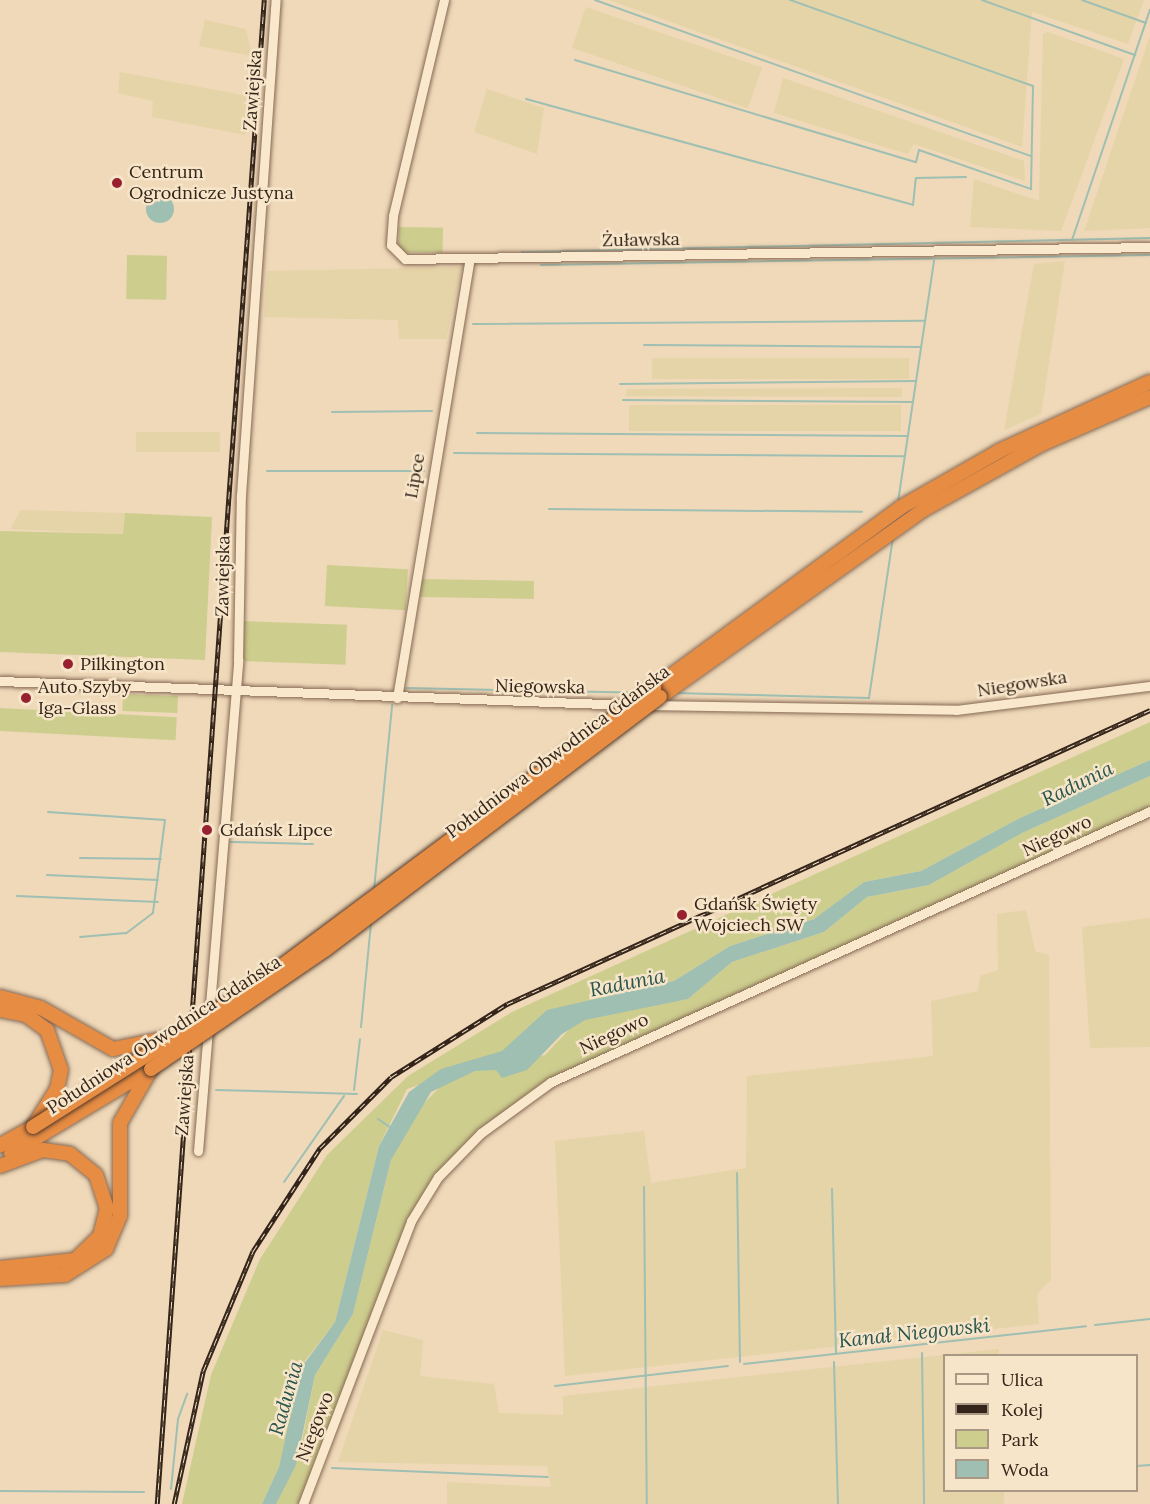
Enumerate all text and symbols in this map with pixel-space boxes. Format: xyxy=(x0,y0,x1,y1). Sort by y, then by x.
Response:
street label: Zawiejska xyxy=(239,49,267,131)
place label: Centrum Ogrodnicze Justyna xyxy=(129,162,294,204)
marker: Centrum Ogrodnicze Justyna xyxy=(110,176,124,190)
street label: Żuławska xyxy=(602,229,680,251)
street label: Lipce xyxy=(400,452,430,500)
street label: Zawiejska xyxy=(211,535,235,617)
place label: Pilkington xyxy=(80,653,165,675)
marker: Pilkington xyxy=(61,657,75,671)
street label: Południowa Obwodnica Gdańska xyxy=(442,661,674,843)
street label: Niegowska xyxy=(976,666,1068,702)
street label: Niegowska xyxy=(495,675,585,699)
place label: Auto Szyby Iga-Glass xyxy=(38,677,131,720)
marker: Auto Szyby Iga-Glass xyxy=(19,691,33,705)
water label: Radunia xyxy=(1038,756,1116,810)
street label: Niegowo xyxy=(1019,811,1095,861)
place label: Gdańsk Lipce xyxy=(220,819,333,841)
marker: Gdańsk Lipce xyxy=(198,821,216,839)
place label: Gdańsk Święty Wojciech SW xyxy=(694,894,817,936)
marker: Gdańsk Święty Wojciech SW xyxy=(675,908,689,922)
street label: Południowa Obwodnica Gdańska xyxy=(43,951,285,1119)
water label: Radunia xyxy=(587,963,667,1001)
street label: Niegowo xyxy=(576,1009,652,1059)
street label: Zawiejska xyxy=(171,1054,199,1136)
water label: Kanał Niegowski xyxy=(837,1312,991,1352)
legend xyxy=(943,1354,1138,1492)
water label: Radunia xyxy=(263,1358,307,1438)
text: Ulica xyxy=(1001,1368,1043,1391)
street label: Niegowo xyxy=(292,1389,338,1465)
text: Kolej xyxy=(1001,1398,1043,1421)
text: Park xyxy=(1001,1428,1038,1451)
text: Woda xyxy=(1001,1458,1049,1481)

